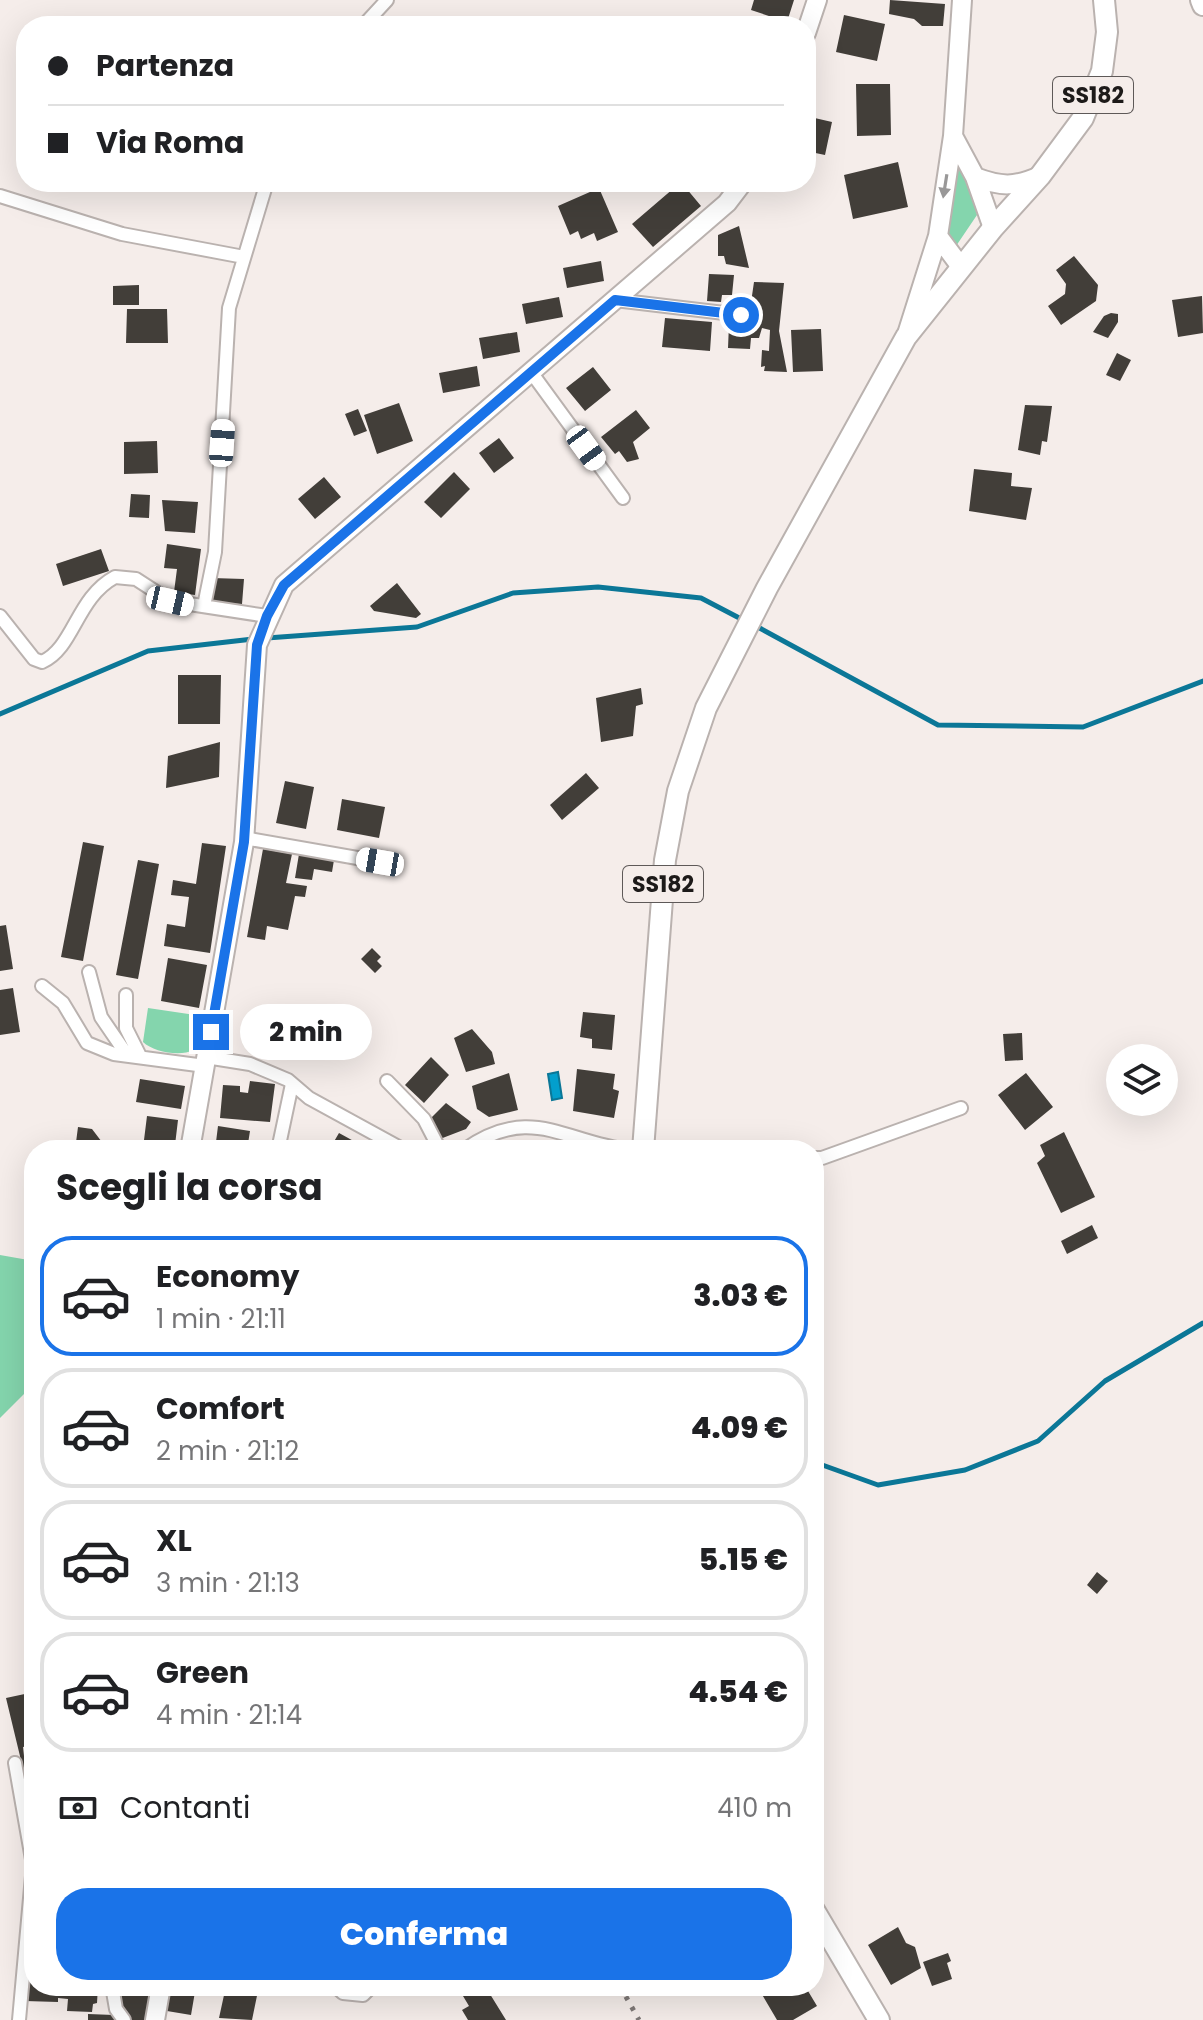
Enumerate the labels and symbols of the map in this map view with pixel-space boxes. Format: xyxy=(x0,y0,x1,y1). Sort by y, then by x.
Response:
road number: SS182 xyxy=(1053,77,1133,113)
one-way arrow xyxy=(938,174,951,199)
route start xyxy=(723,297,759,333)
car xyxy=(208,418,236,468)
car xyxy=(562,422,610,474)
car xyxy=(144,584,196,618)
car xyxy=(354,846,406,878)
road number: SS182 xyxy=(623,866,703,902)
callout: 2 min xyxy=(239,1004,371,1060)
route end xyxy=(193,1014,229,1050)

